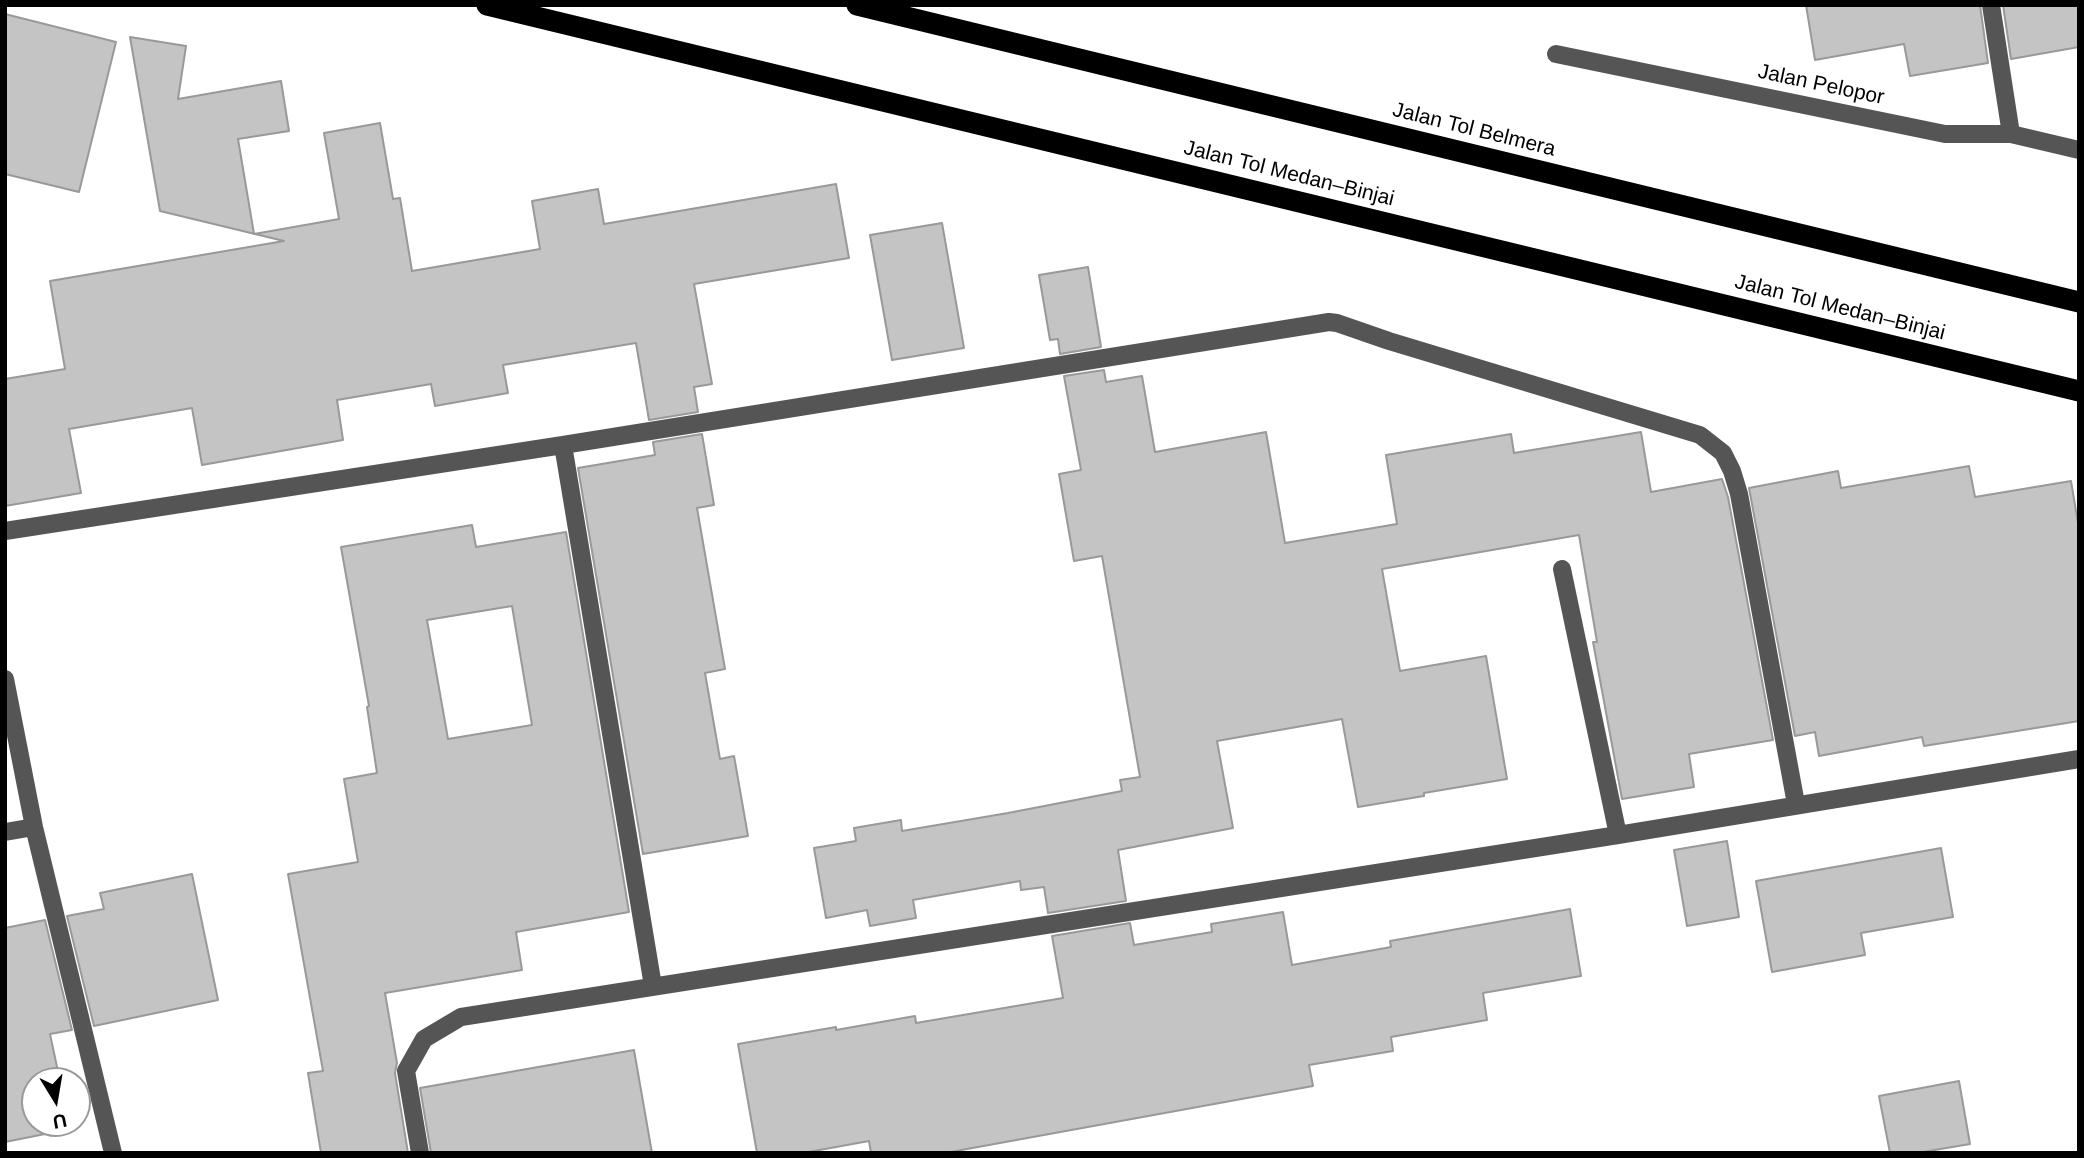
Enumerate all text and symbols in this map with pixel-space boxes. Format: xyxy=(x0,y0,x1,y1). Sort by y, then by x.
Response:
street label: Jalan Pelopor xyxy=(1756,59,1886,111)
street label: Jalan Tol Belmera xyxy=(1390,98,1558,162)
street label: Jalan Tol Medan–Binjai xyxy=(1181,136,1397,212)
street label: Jalan Tol Medan–Binjai xyxy=(1732,270,1948,346)
north arrow xyxy=(21,1067,91,1137)
text: U xyxy=(51,1110,68,1133)

